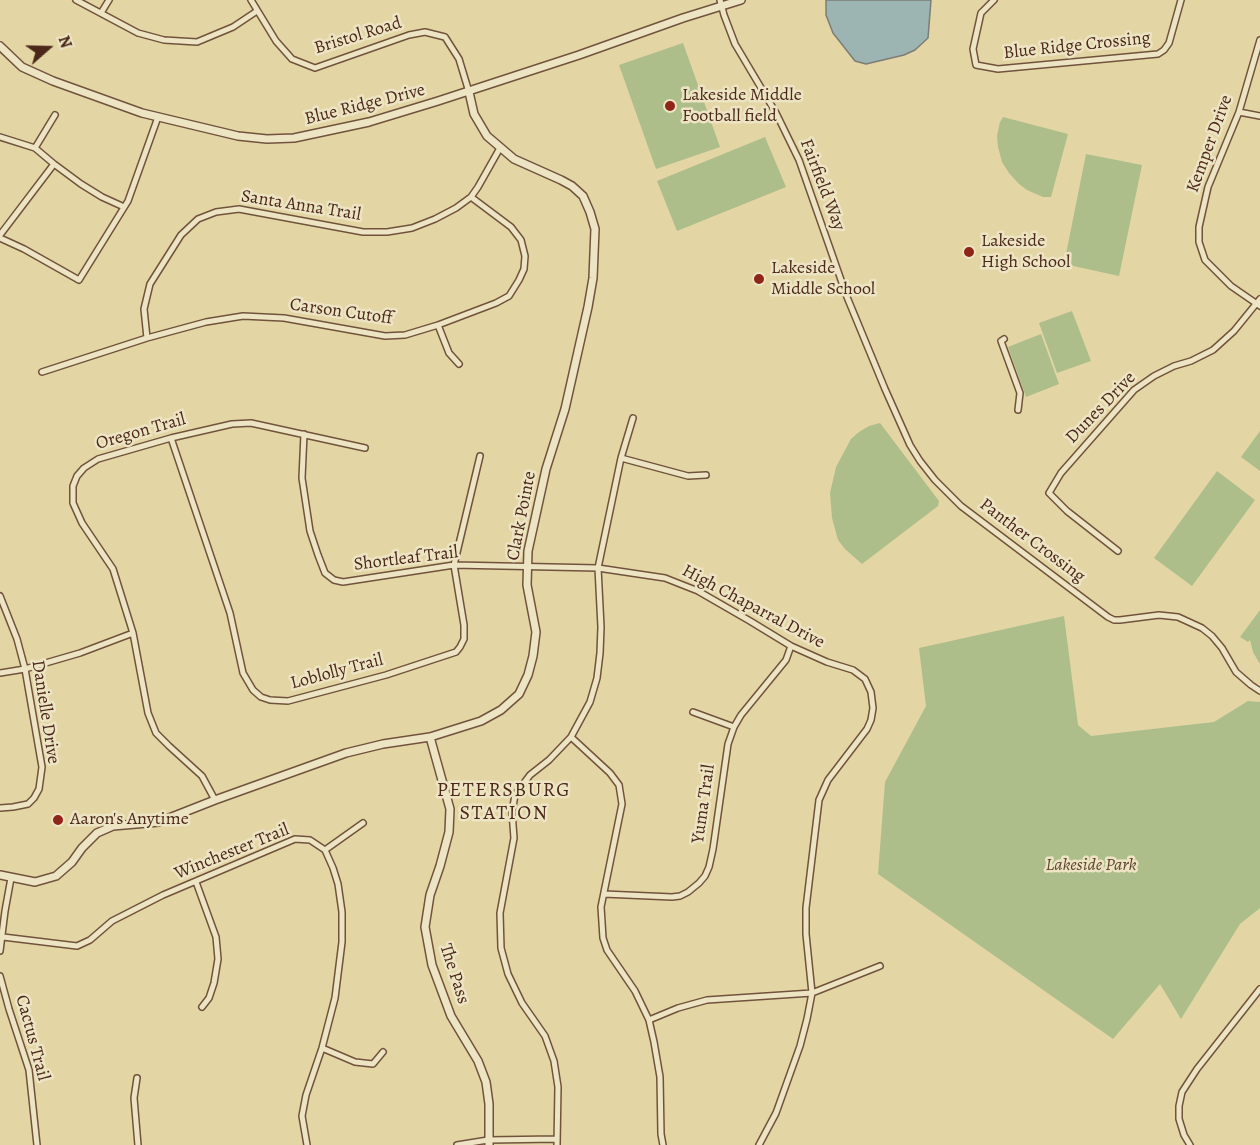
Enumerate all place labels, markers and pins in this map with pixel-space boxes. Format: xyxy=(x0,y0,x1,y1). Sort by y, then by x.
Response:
place label: Lakeside Middle Football field xyxy=(682,85,802,128)
marker: Lakeside Middle Football field xyxy=(663,99,677,113)
place label: Lakeside High School xyxy=(981,231,1070,274)
marker: Lakeside High School xyxy=(962,245,976,259)
place label: Lakeside Middle School xyxy=(771,258,875,300)
marker: Lakeside Middle School xyxy=(752,272,766,286)
place label: Aaron's Anytime xyxy=(70,809,189,831)
marker: Aaron's Anytime xyxy=(51,813,65,827)

